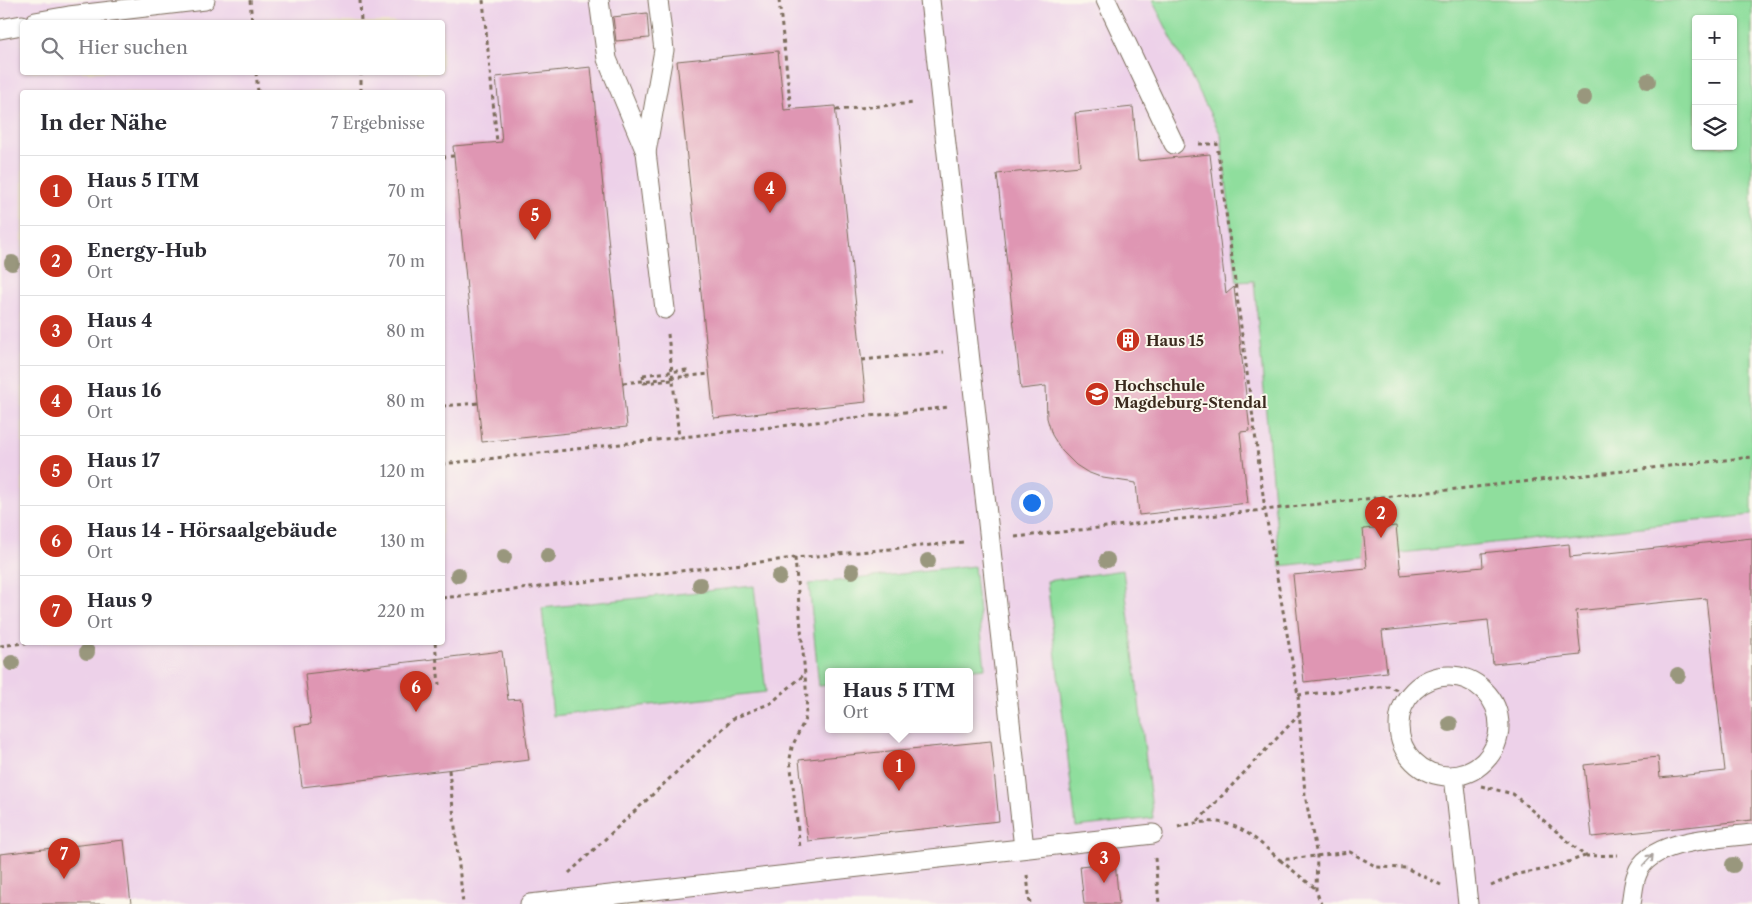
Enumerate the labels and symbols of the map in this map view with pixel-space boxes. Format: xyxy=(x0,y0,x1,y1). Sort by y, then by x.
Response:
pin: 4 xyxy=(754,172,786,213)
pin: 5 xyxy=(519,199,551,240)
building icon: Haus 15 xyxy=(1115,327,1141,353)
place label: Haus 15 xyxy=(1146,331,1204,350)
place label: Hochschule Magdeburg-Stendal xyxy=(1114,376,1267,412)
school or university icon: Hochschule Magdeburg-Stendal xyxy=(1084,381,1110,407)
your location xyxy=(1019,490,1045,516)
pin: 2 xyxy=(1365,497,1397,538)
pin: 6 xyxy=(400,671,432,712)
pin: 1 xyxy=(883,750,915,791)
pin: 7 xyxy=(48,838,80,879)
pin: 3 xyxy=(1088,842,1120,883)
one-way arrow xyxy=(1642,854,1654,867)

